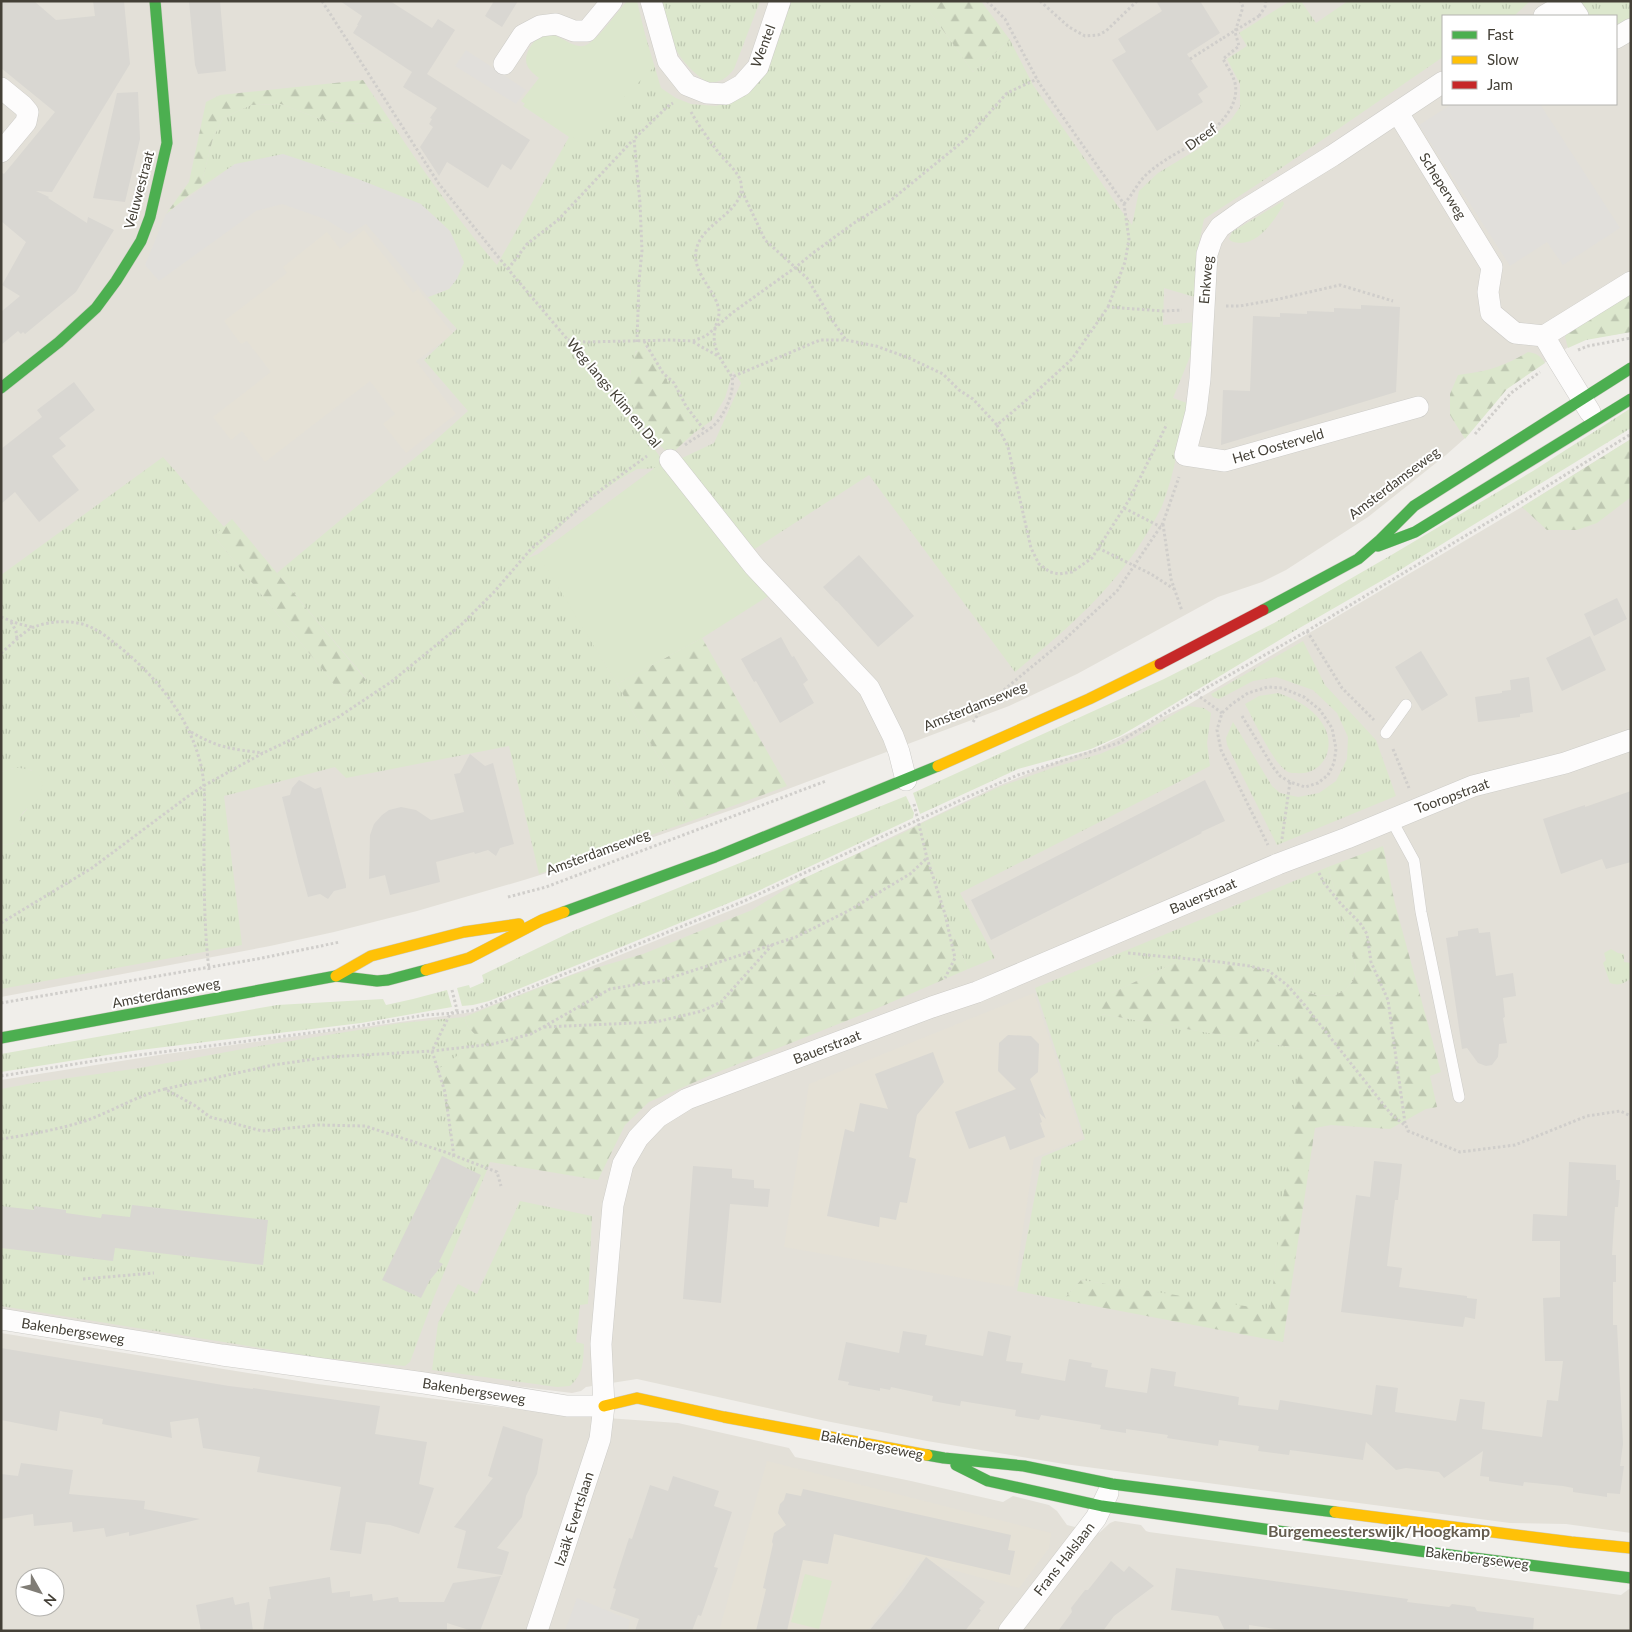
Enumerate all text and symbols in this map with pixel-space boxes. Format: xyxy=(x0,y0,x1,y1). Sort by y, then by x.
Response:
legend xyxy=(1442,15,1617,105)
street label: Wentel xyxy=(747,22,778,70)
text: Fast xyxy=(1487,25,1514,43)
text: Slow xyxy=(1487,50,1519,68)
text: Jam xyxy=(1487,75,1513,93)
street label: Dreef xyxy=(1182,119,1220,154)
street label: Veluwestraat xyxy=(120,149,157,231)
street label: Scheperweg xyxy=(1416,149,1471,222)
street label: Enkweg xyxy=(1195,255,1216,305)
street label: Weg langs Klim en Dal xyxy=(564,335,665,451)
street label: Het Oosterveld xyxy=(1230,424,1326,467)
street label: Amsterdamseweg xyxy=(1345,443,1443,522)
street label: Amsterdamseweg xyxy=(921,677,1029,734)
street label: Tooropstraat xyxy=(1412,774,1491,817)
street label: Amsterdamseweg xyxy=(543,825,652,878)
street label: Bauerstraat xyxy=(1167,874,1239,917)
street label: Amsterdamseweg xyxy=(111,974,221,1011)
street label: Bauerstraat xyxy=(791,1026,863,1067)
street label: Bakenbergseweg xyxy=(20,1314,126,1347)
street label: Bakenbergseweg xyxy=(421,1374,527,1407)
street label: Bakenbergseweg xyxy=(819,1426,925,1463)
street label: Izaäk Evertslaan xyxy=(550,1470,597,1568)
street label: Frans Halslaan xyxy=(1030,1519,1098,1599)
district label: Burgemeesterswijk/Hoogkamp xyxy=(1268,1521,1490,1540)
street label: Bakenbergseweg xyxy=(1424,1543,1530,1572)
north arrow xyxy=(15,1567,65,1617)
text: N xyxy=(40,1591,60,1610)

